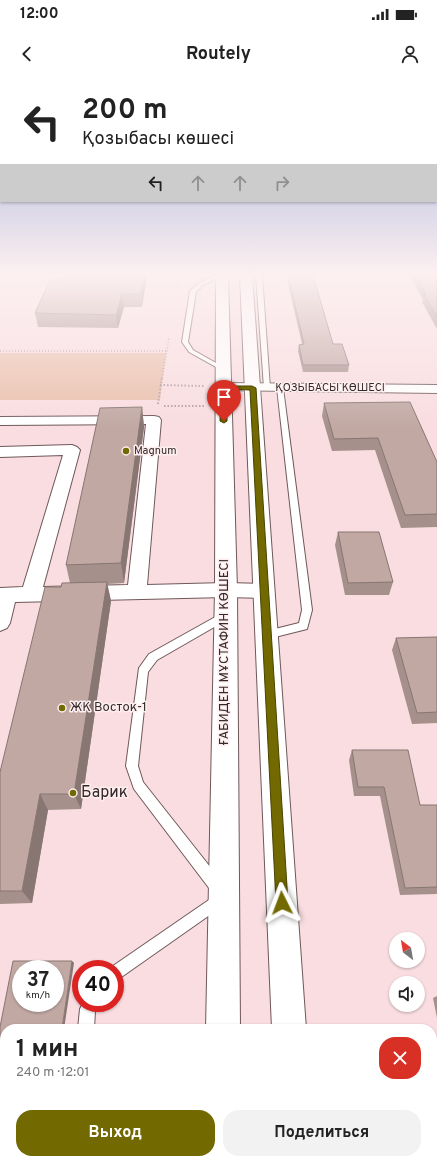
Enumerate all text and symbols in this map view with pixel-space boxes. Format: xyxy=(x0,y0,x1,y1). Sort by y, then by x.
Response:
text: 12:00 xyxy=(20,5,59,24)
icon: back xyxy=(16,43,38,65)
text: Routely xyxy=(186,43,251,66)
icon: person xyxy=(399,43,421,65)
text: 200 m xyxy=(82,93,168,129)
icon: left xyxy=(16,96,68,148)
text: Қозыбасы көшесі xyxy=(82,128,234,151)
icon: left xyxy=(145,172,167,194)
icon: ahead xyxy=(187,172,209,194)
icon: ahead xyxy=(229,172,251,194)
icon: right xyxy=(271,172,293,194)
pin xyxy=(207,380,241,421)
street label: ҚОЗЫБАСЫ КӨШЕСІ xyxy=(275,381,385,395)
icon: arrive xyxy=(213,386,235,408)
place label: Magnum xyxy=(134,444,177,458)
marker: Magnum xyxy=(121,446,131,456)
street label: ҒАБИДЕН МҰСТАФИН КӨШЕСІ xyxy=(217,559,233,745)
place label: ЖК Восток-1 xyxy=(70,700,147,716)
marker: ЖК Восток-1 xyxy=(57,703,67,713)
place label: Барик xyxy=(81,783,128,803)
marker: Барик xyxy=(68,788,78,798)
position arrow xyxy=(261,882,303,924)
north arrow xyxy=(389,932,425,968)
map controls xyxy=(389,932,425,1012)
speed limit sign: 40 xyxy=(72,960,124,1012)
text: 37 xyxy=(27,968,49,994)
button: sound xyxy=(389,976,425,1012)
text: km/h xyxy=(26,989,50,1002)
text: 1 мин xyxy=(16,1035,78,1065)
button: close xyxy=(379,1037,421,1079)
text: 240 m · 12:01 xyxy=(16,1065,89,1081)
button: Выход xyxy=(16,1110,215,1156)
button: Поделиться xyxy=(223,1110,421,1156)

